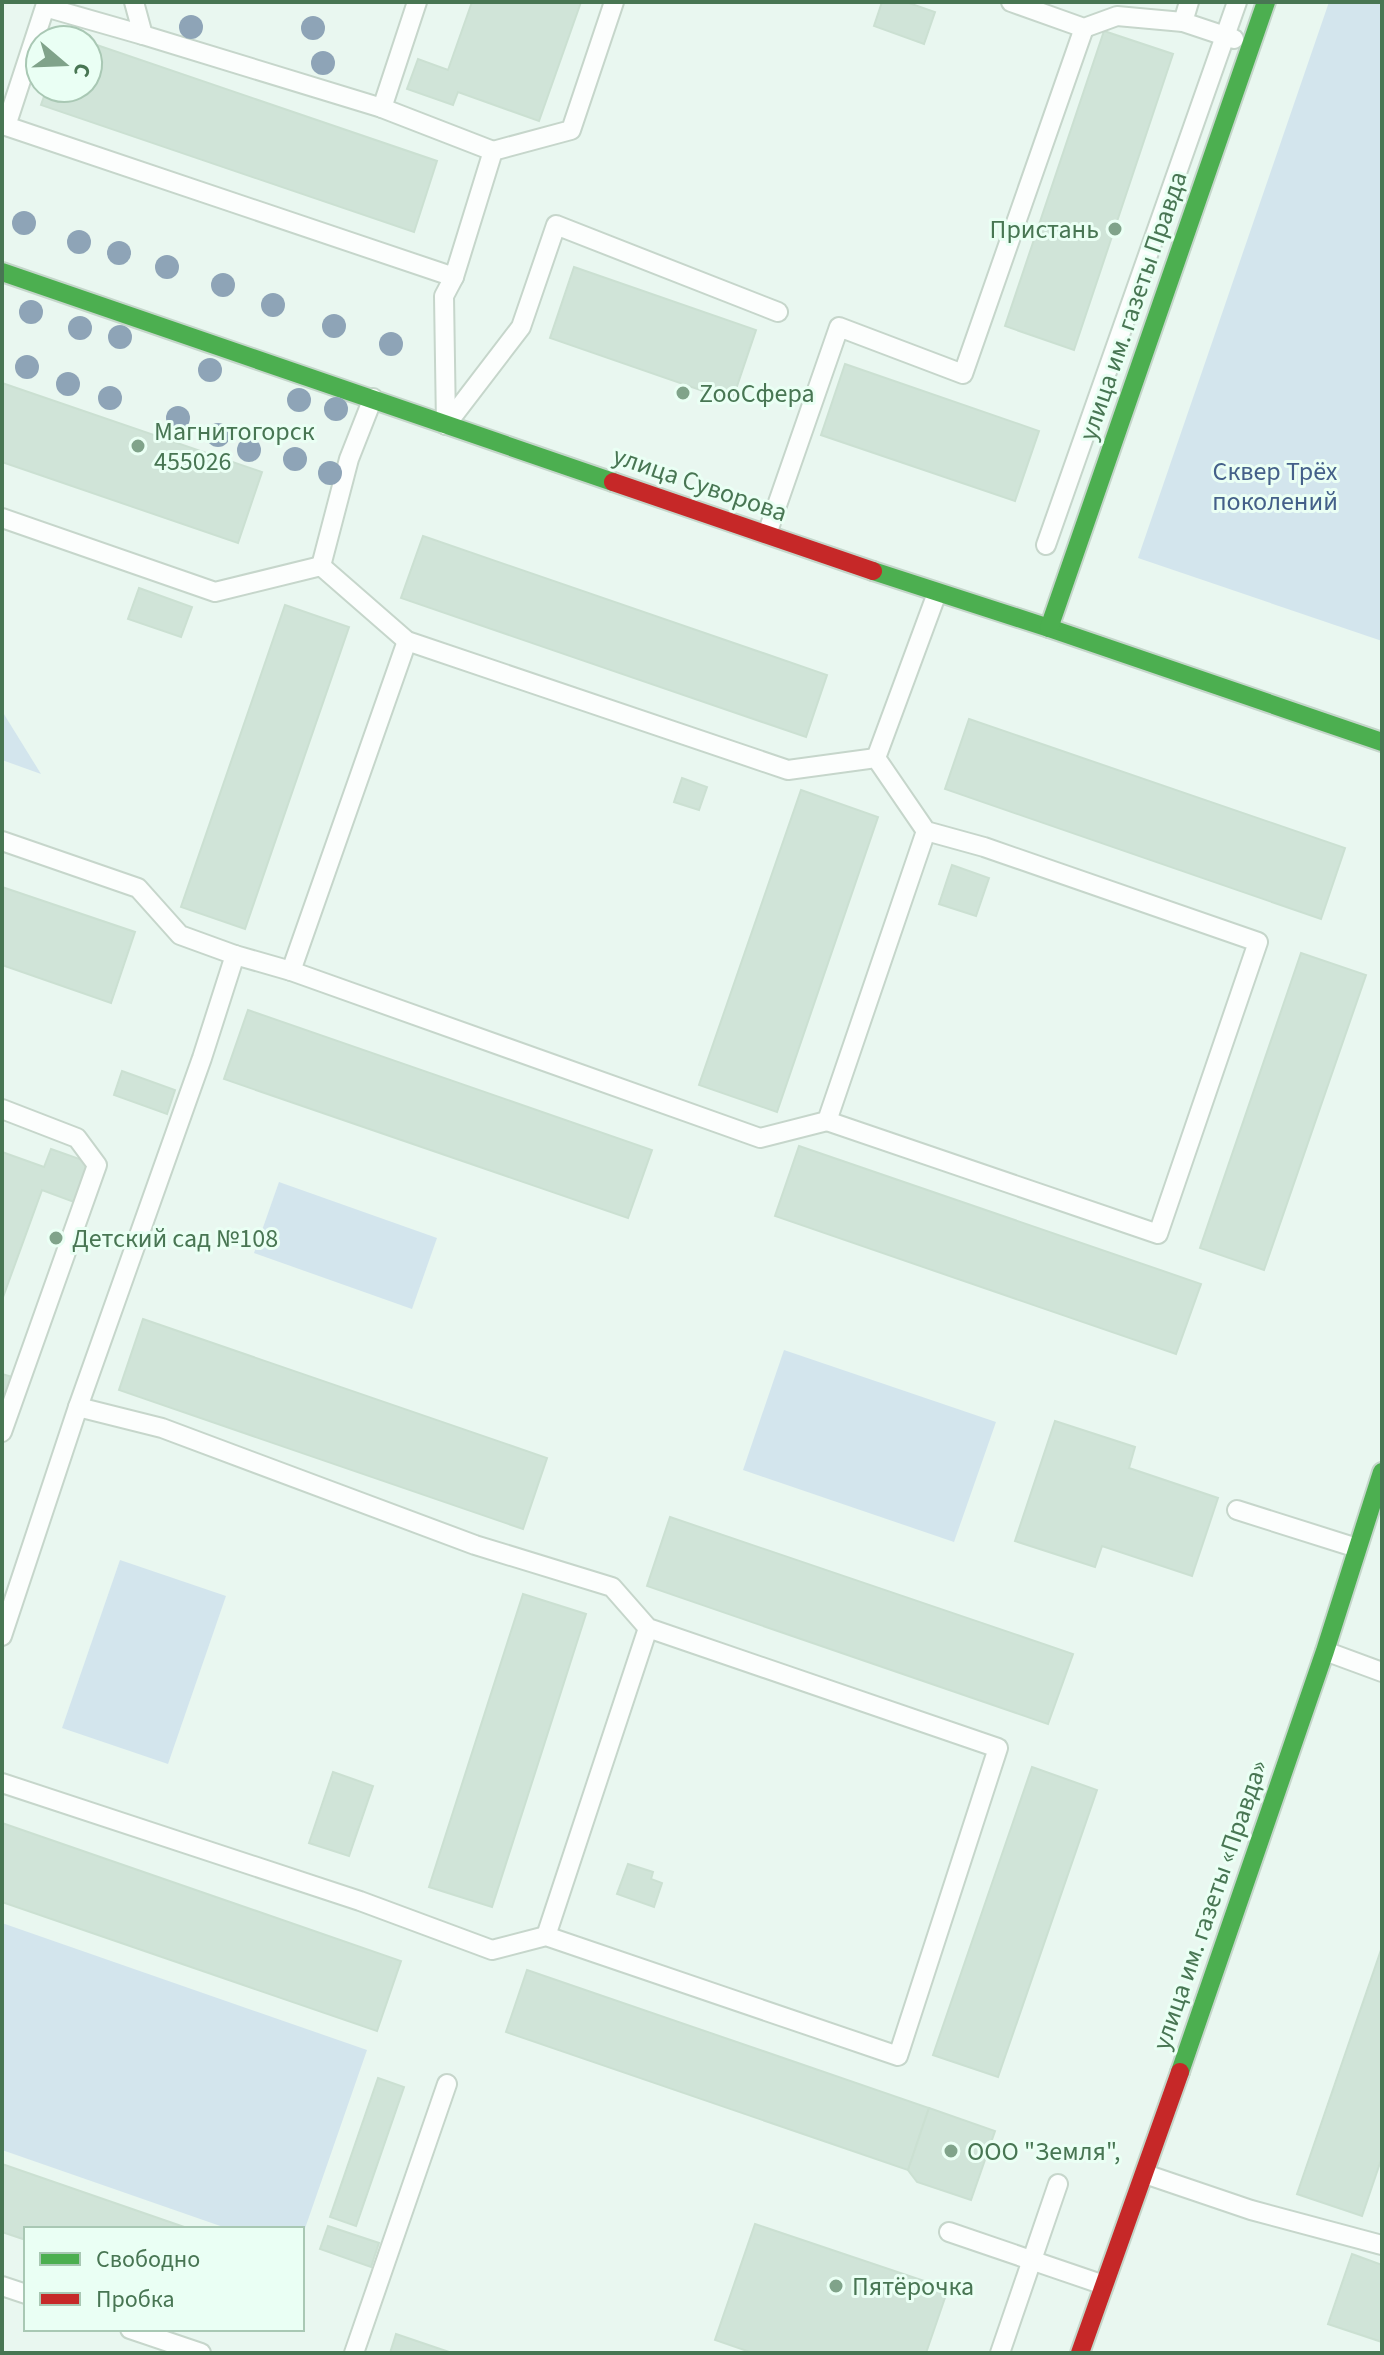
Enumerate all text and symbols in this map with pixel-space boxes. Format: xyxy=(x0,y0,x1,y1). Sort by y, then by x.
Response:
north arrow xyxy=(24,24,104,104)
text: С xyxy=(65,59,99,82)
street label: улица им. газеты Правда xyxy=(1070,166,1196,446)
place label: Пристань xyxy=(990,211,1099,248)
marker: Пристань xyxy=(1106,220,1124,238)
place label: ZooСфера xyxy=(699,375,815,412)
marker: ZooСфера xyxy=(674,384,692,402)
place label: Магнитогорск 455026 xyxy=(154,413,315,480)
marker: Магнитогорск 455026 xyxy=(129,437,147,455)
street label: улица Суворова xyxy=(608,437,792,531)
park label: Сквер Трёх поколений xyxy=(1212,453,1338,520)
place label: Детский сад №108 xyxy=(72,1220,278,1257)
marker: Детский сад №108 xyxy=(47,1229,65,1247)
street label: улица им. газеты «Правда» xyxy=(1143,1755,1277,2055)
place label: ООО "Земля", xyxy=(967,2133,1121,2170)
marker: ООО "Земля", xyxy=(942,2142,960,2160)
legend xyxy=(24,2227,304,2331)
text: Свободно xyxy=(96,2242,200,2277)
place label: Пятёрочка xyxy=(852,2268,974,2305)
marker: Пятёрочка xyxy=(827,2277,845,2295)
text: Пробка xyxy=(96,2282,175,2317)

